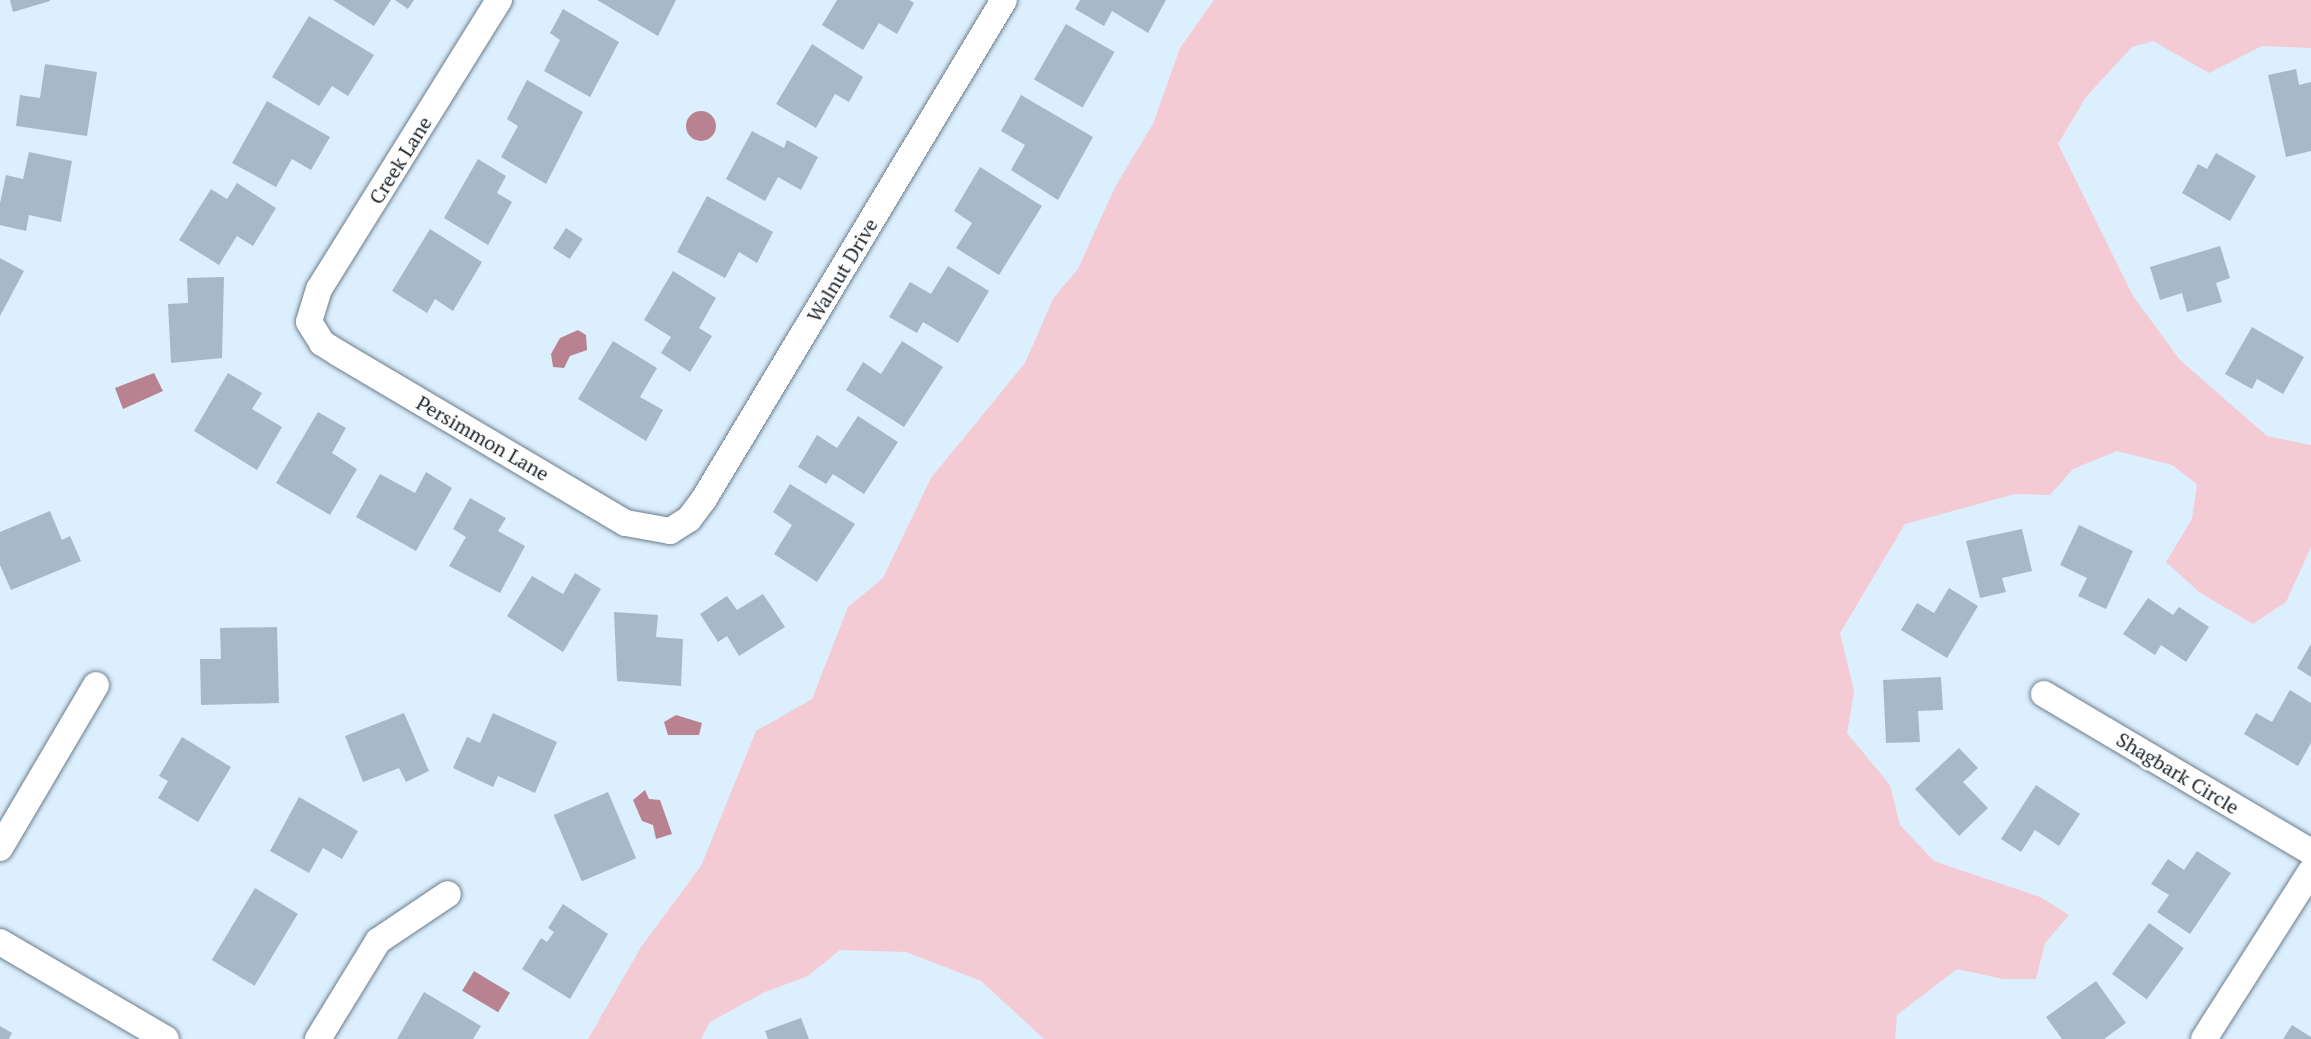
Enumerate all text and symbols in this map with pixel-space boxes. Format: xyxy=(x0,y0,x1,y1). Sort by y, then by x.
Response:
street label: Creek Lane xyxy=(364,112,436,208)
street label: Walnut Drive xyxy=(802,214,882,326)
street label: Persimmon Lane xyxy=(412,390,554,486)
street label: Shagbark Circle xyxy=(2112,727,2244,819)

